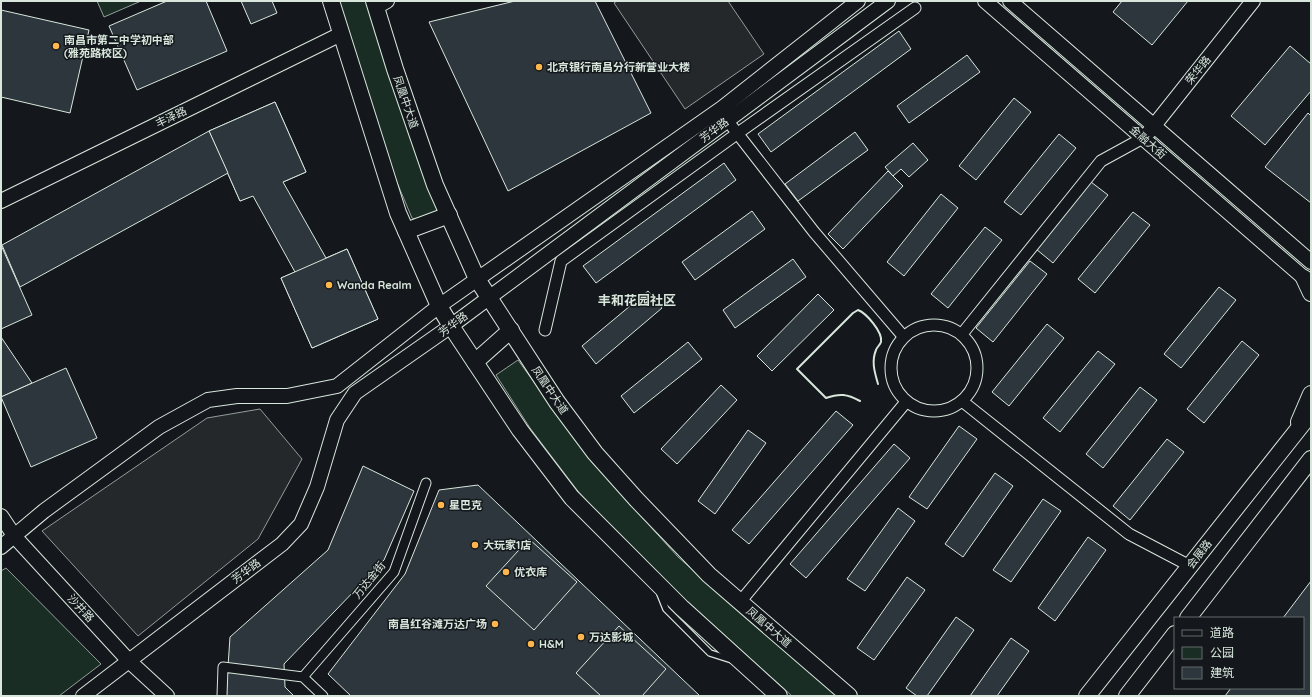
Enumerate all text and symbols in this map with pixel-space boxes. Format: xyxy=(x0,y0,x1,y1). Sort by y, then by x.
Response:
place label: 南昌市第二中学初中部 (雅苑路校区) xyxy=(64,33,174,60)
marker: 南昌市第二中学初中部 (雅苑路校区) xyxy=(51,41,61,51)
street label: 荣华路 xyxy=(1182,53,1214,87)
place label: 北京银行南昌分行新营业大楼 xyxy=(547,60,690,74)
marker: 北京银行南昌分行新营业大楼 xyxy=(534,62,544,72)
street label: 凤凰中大道 xyxy=(390,74,422,130)
street label: 丰泽路 xyxy=(153,103,189,131)
street label: 芳华路 xyxy=(697,114,731,146)
street label: 金融大街 xyxy=(1127,122,1169,162)
place label: Wanda Realm xyxy=(337,278,412,292)
marker: Wanda Realm xyxy=(324,280,334,290)
district label: 丰和花园社区 xyxy=(598,292,676,308)
street label: 芳华路 xyxy=(436,309,470,339)
street label: 凤凰中大道 xyxy=(529,363,571,417)
place label: 星巴克 xyxy=(449,498,482,512)
marker: 星巴克 xyxy=(436,500,446,510)
street label: 会展路 xyxy=(1183,537,1215,571)
place label: 大玩家1店 xyxy=(483,538,531,552)
marker: 大玩家1店 xyxy=(470,540,480,550)
street label: 芳华路 xyxy=(229,555,263,587)
street label: 万达金街 xyxy=(350,558,388,602)
place label: 优衣库 xyxy=(514,565,547,579)
marker: 优衣库 xyxy=(501,567,511,577)
street label: 沙井路 xyxy=(65,591,97,625)
street label: 凤凰中大道 xyxy=(744,604,794,650)
place label: 南昌红谷滩万达广场 xyxy=(388,617,487,631)
legend xyxy=(1174,617,1304,689)
marker: 南昌红谷滩万达广场 xyxy=(490,619,500,629)
text: 道路 xyxy=(1210,625,1234,640)
place label: 万达影城 xyxy=(589,630,634,644)
marker: 万达影城 xyxy=(576,632,586,642)
place label: H&M xyxy=(539,637,564,651)
marker: H&M xyxy=(526,639,536,649)
text: 公园 xyxy=(1210,645,1234,660)
text: 建筑 xyxy=(1210,665,1234,680)

